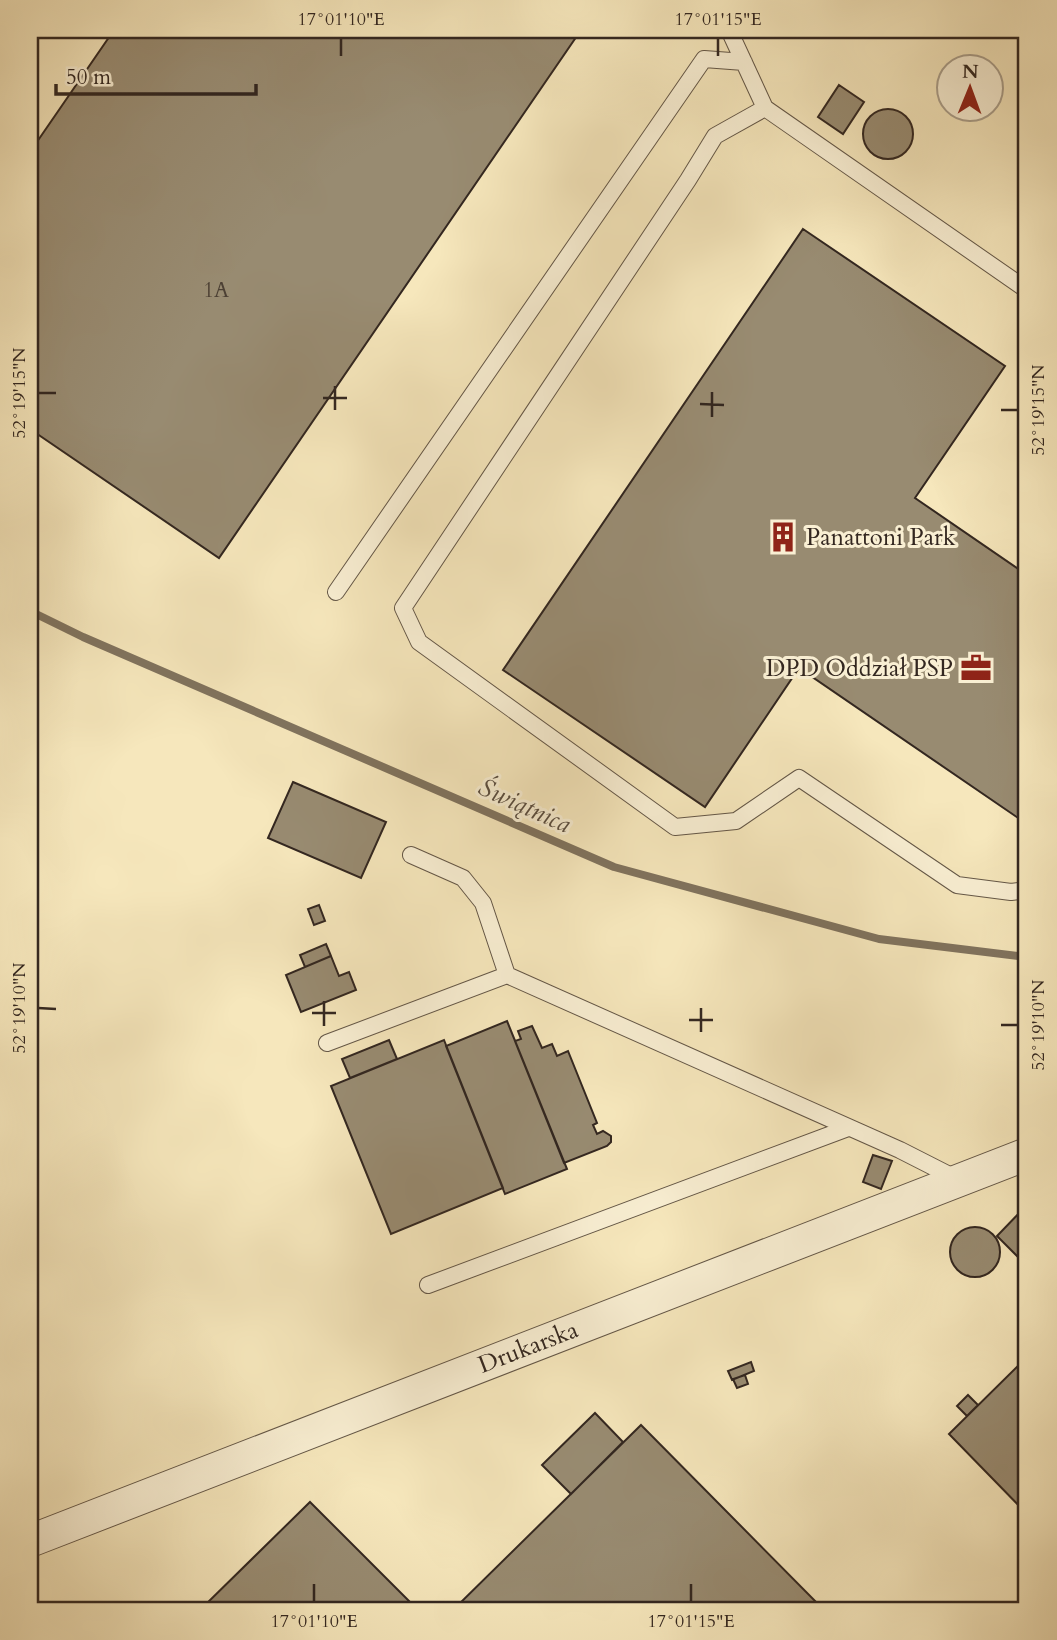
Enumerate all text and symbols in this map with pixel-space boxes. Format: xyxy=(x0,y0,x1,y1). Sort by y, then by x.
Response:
text: 17°01'10"E xyxy=(297,7,385,32)
text: 17°01'15"E xyxy=(674,7,762,32)
scale bar xyxy=(56,52,256,96)
north arrow xyxy=(934,52,1004,122)
text: N xyxy=(962,59,979,85)
text: 50 m xyxy=(66,63,111,92)
house number: 1A xyxy=(203,276,229,305)
text: 52°19'15"N xyxy=(7,347,32,439)
text: 52°19'15"N xyxy=(1026,364,1051,456)
building icon: Panattoni Park xyxy=(766,520,800,554)
place label: Panattoni Park xyxy=(806,521,956,554)
office icon: DPD Oddział PSP xyxy=(959,651,993,685)
place label: DPD Oddział PSP xyxy=(766,652,953,685)
water label: Świątnica xyxy=(473,770,577,842)
text: 52°19'10"N xyxy=(7,962,32,1054)
text: 52°19'10"N xyxy=(1026,979,1051,1071)
street label: Drukarska xyxy=(473,1313,584,1382)
text: 17°01'10"E xyxy=(270,1609,358,1634)
text: 17°01'15"E xyxy=(647,1609,735,1634)

